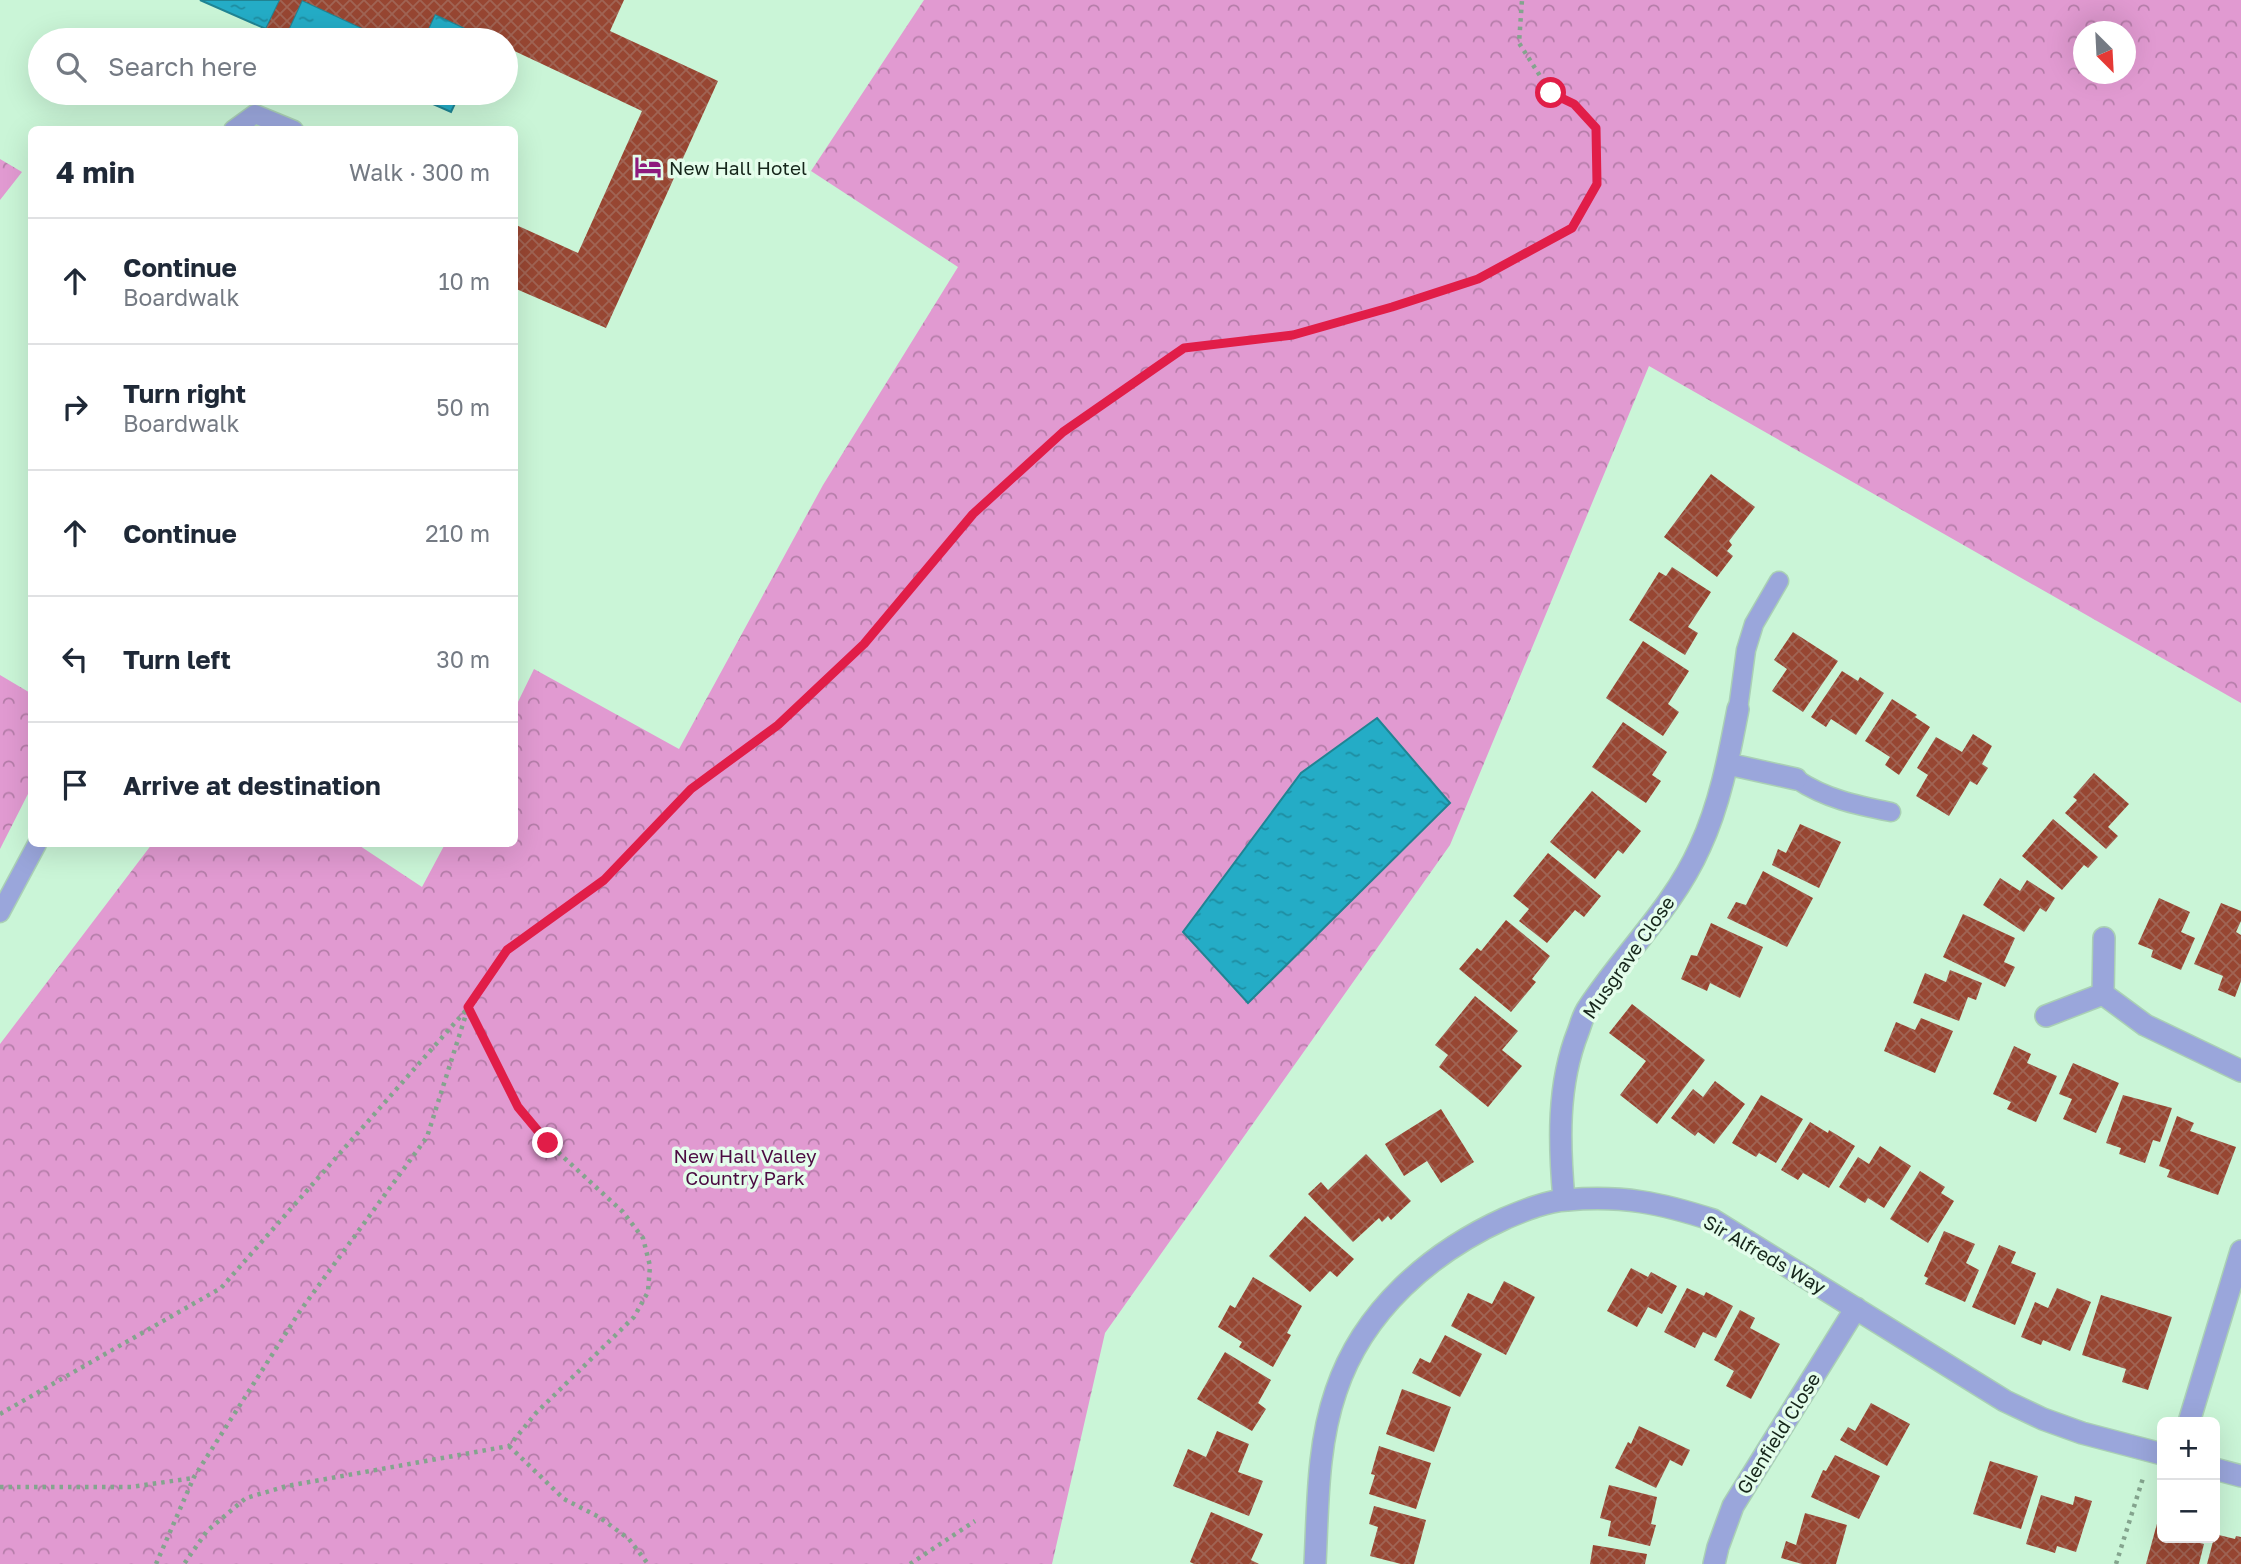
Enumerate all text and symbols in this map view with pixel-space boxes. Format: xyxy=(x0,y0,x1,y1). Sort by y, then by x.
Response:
north arrow xyxy=(2073,21,2136,84)
search box xyxy=(28,28,518,105)
icon: search xyxy=(52,48,90,86)
text: Search here xyxy=(108,51,257,82)
route start xyxy=(1535,77,1566,108)
hotel icon: New Hall Hotel xyxy=(633,152,663,182)
text: 4 min xyxy=(56,154,135,190)
place label: New Hall Hotel xyxy=(669,156,807,179)
text: Walk · 300 m xyxy=(349,158,490,186)
text: Continue xyxy=(123,252,237,283)
icon: ahead xyxy=(56,262,94,300)
text: 10 m xyxy=(438,267,490,295)
text: Boardwalk xyxy=(123,283,240,311)
text: Turn right xyxy=(123,378,246,409)
icon: right xyxy=(56,388,94,426)
text: 50 m xyxy=(436,393,490,421)
text: Boardwalk xyxy=(123,409,240,437)
icon: ahead xyxy=(56,514,94,552)
text: Continue xyxy=(123,518,237,549)
text: 210 m xyxy=(425,519,490,547)
icon: left xyxy=(56,640,94,678)
text: Turn left xyxy=(123,644,231,675)
text: 30 m xyxy=(436,645,490,673)
icon: arrive xyxy=(56,766,94,804)
text: Arrive at destination xyxy=(123,770,381,801)
street label: Musgrave Close xyxy=(1577,891,1679,1023)
route end xyxy=(532,1127,563,1158)
park label: New Hall Valley Country Park xyxy=(673,1144,817,1189)
street label: Sir Alfreds Way xyxy=(1700,1210,1831,1299)
street label: Glenfield Close xyxy=(1732,1368,1824,1498)
map controls xyxy=(2157,1417,2220,1543)
button: + xyxy=(2157,1417,2220,1480)
button: − xyxy=(2157,1480,2220,1543)

